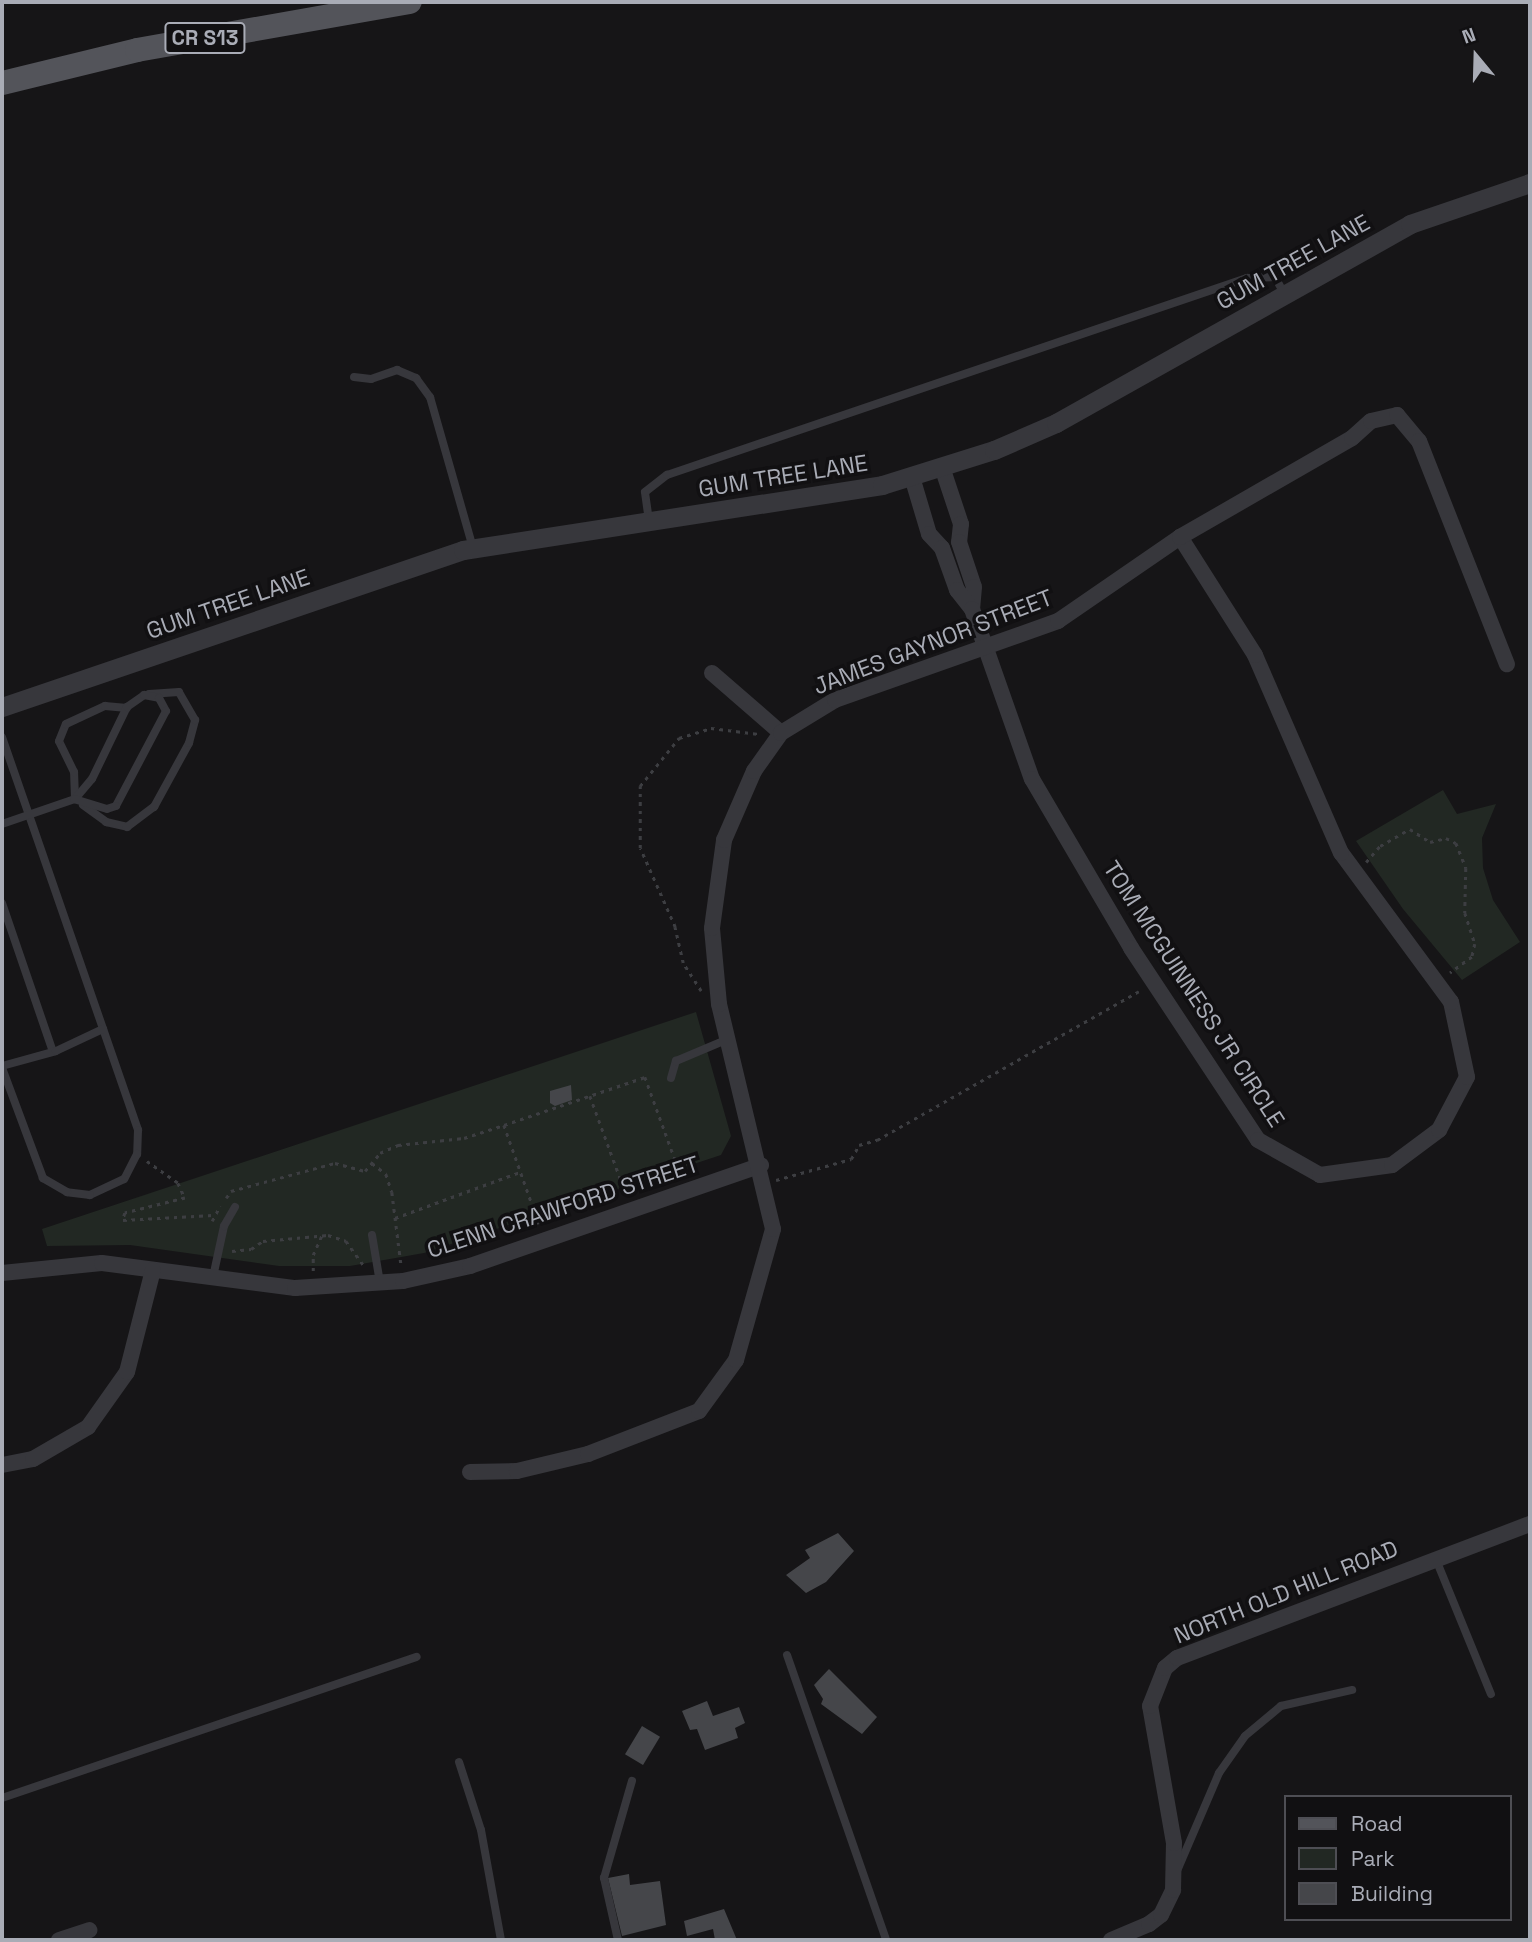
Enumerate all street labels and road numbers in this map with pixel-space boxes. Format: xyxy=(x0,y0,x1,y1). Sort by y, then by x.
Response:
road number: CR S13 xyxy=(163,20,247,56)
street label: GUM TREE LANE xyxy=(1211,208,1375,316)
street label: GUM TREE LANE xyxy=(696,449,870,503)
street label: GUM TREE LANE xyxy=(142,563,314,645)
street label: JAMES GAYNOR STREET xyxy=(809,584,1057,700)
street label: TOM MCGUINNESS JR CIRCLE xyxy=(1098,856,1290,1132)
street label: CLENN CRAWFORD STREET xyxy=(424,1150,702,1264)
street label: NORTH OLD HILL ROAD xyxy=(1170,1534,1402,1650)

